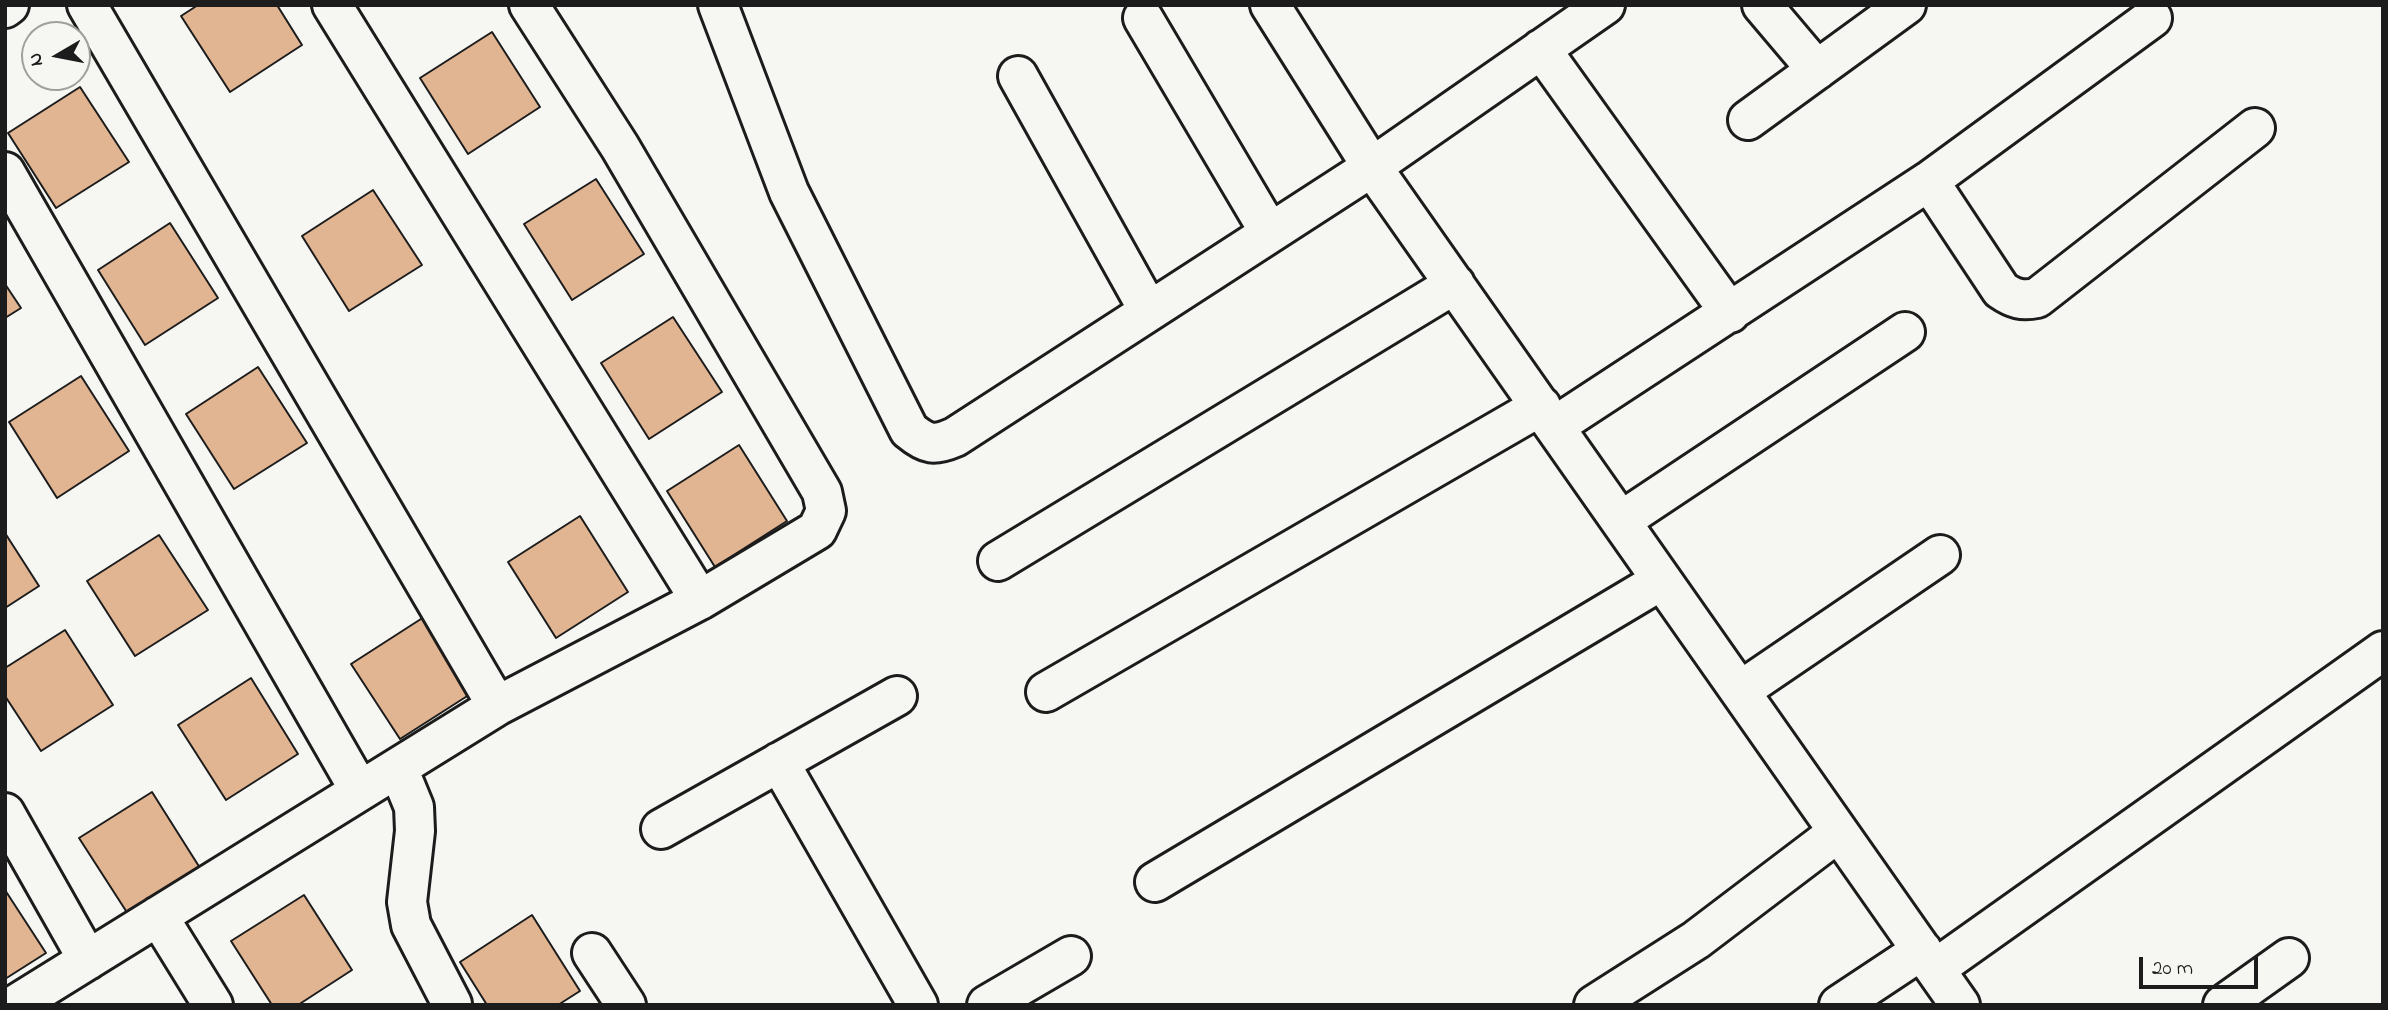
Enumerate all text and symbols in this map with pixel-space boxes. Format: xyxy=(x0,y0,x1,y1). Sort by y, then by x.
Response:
north arrow xyxy=(21,21,91,91)
text: N xyxy=(22,51,51,68)
scale bar xyxy=(2143,944,2262,988)
text: 20 m xyxy=(2152,954,2193,984)

